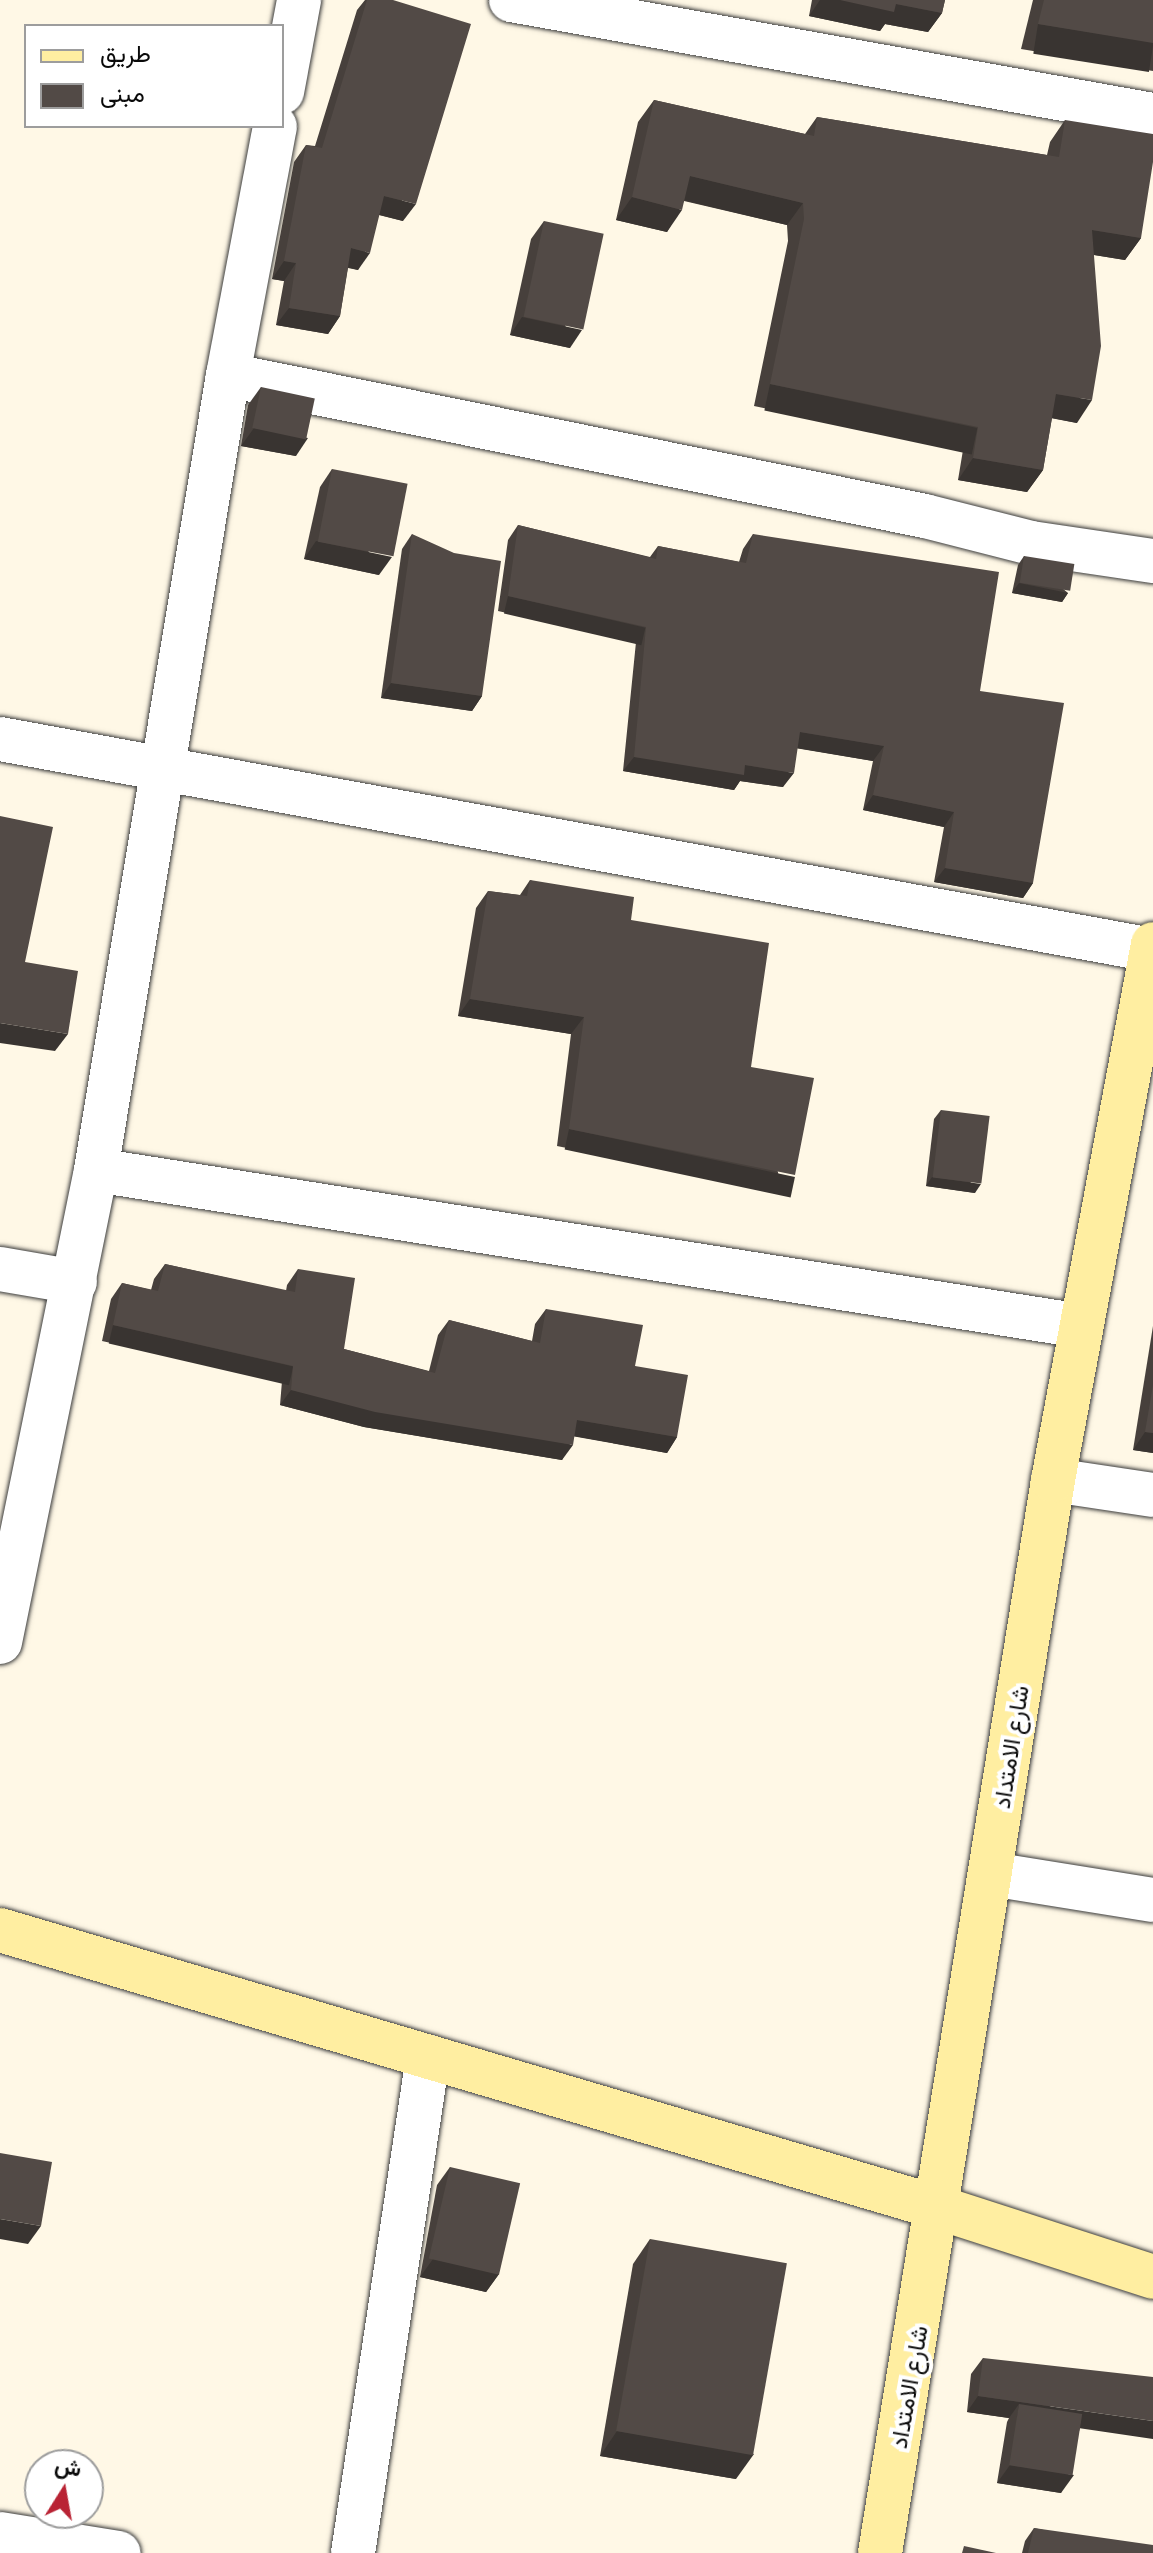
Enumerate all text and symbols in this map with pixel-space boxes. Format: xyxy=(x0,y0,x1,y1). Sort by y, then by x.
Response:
legend xyxy=(24,24,284,128)
text: طريق xyxy=(100,39,151,68)
text: مبنى xyxy=(100,79,145,108)
street label: شارع الامتداد xyxy=(987,1683,1035,1811)
street label: شارع الامتداد xyxy=(884,2323,934,2451)
north arrow xyxy=(24,2449,104,2529)
text: ش xyxy=(53,2451,84,2483)

